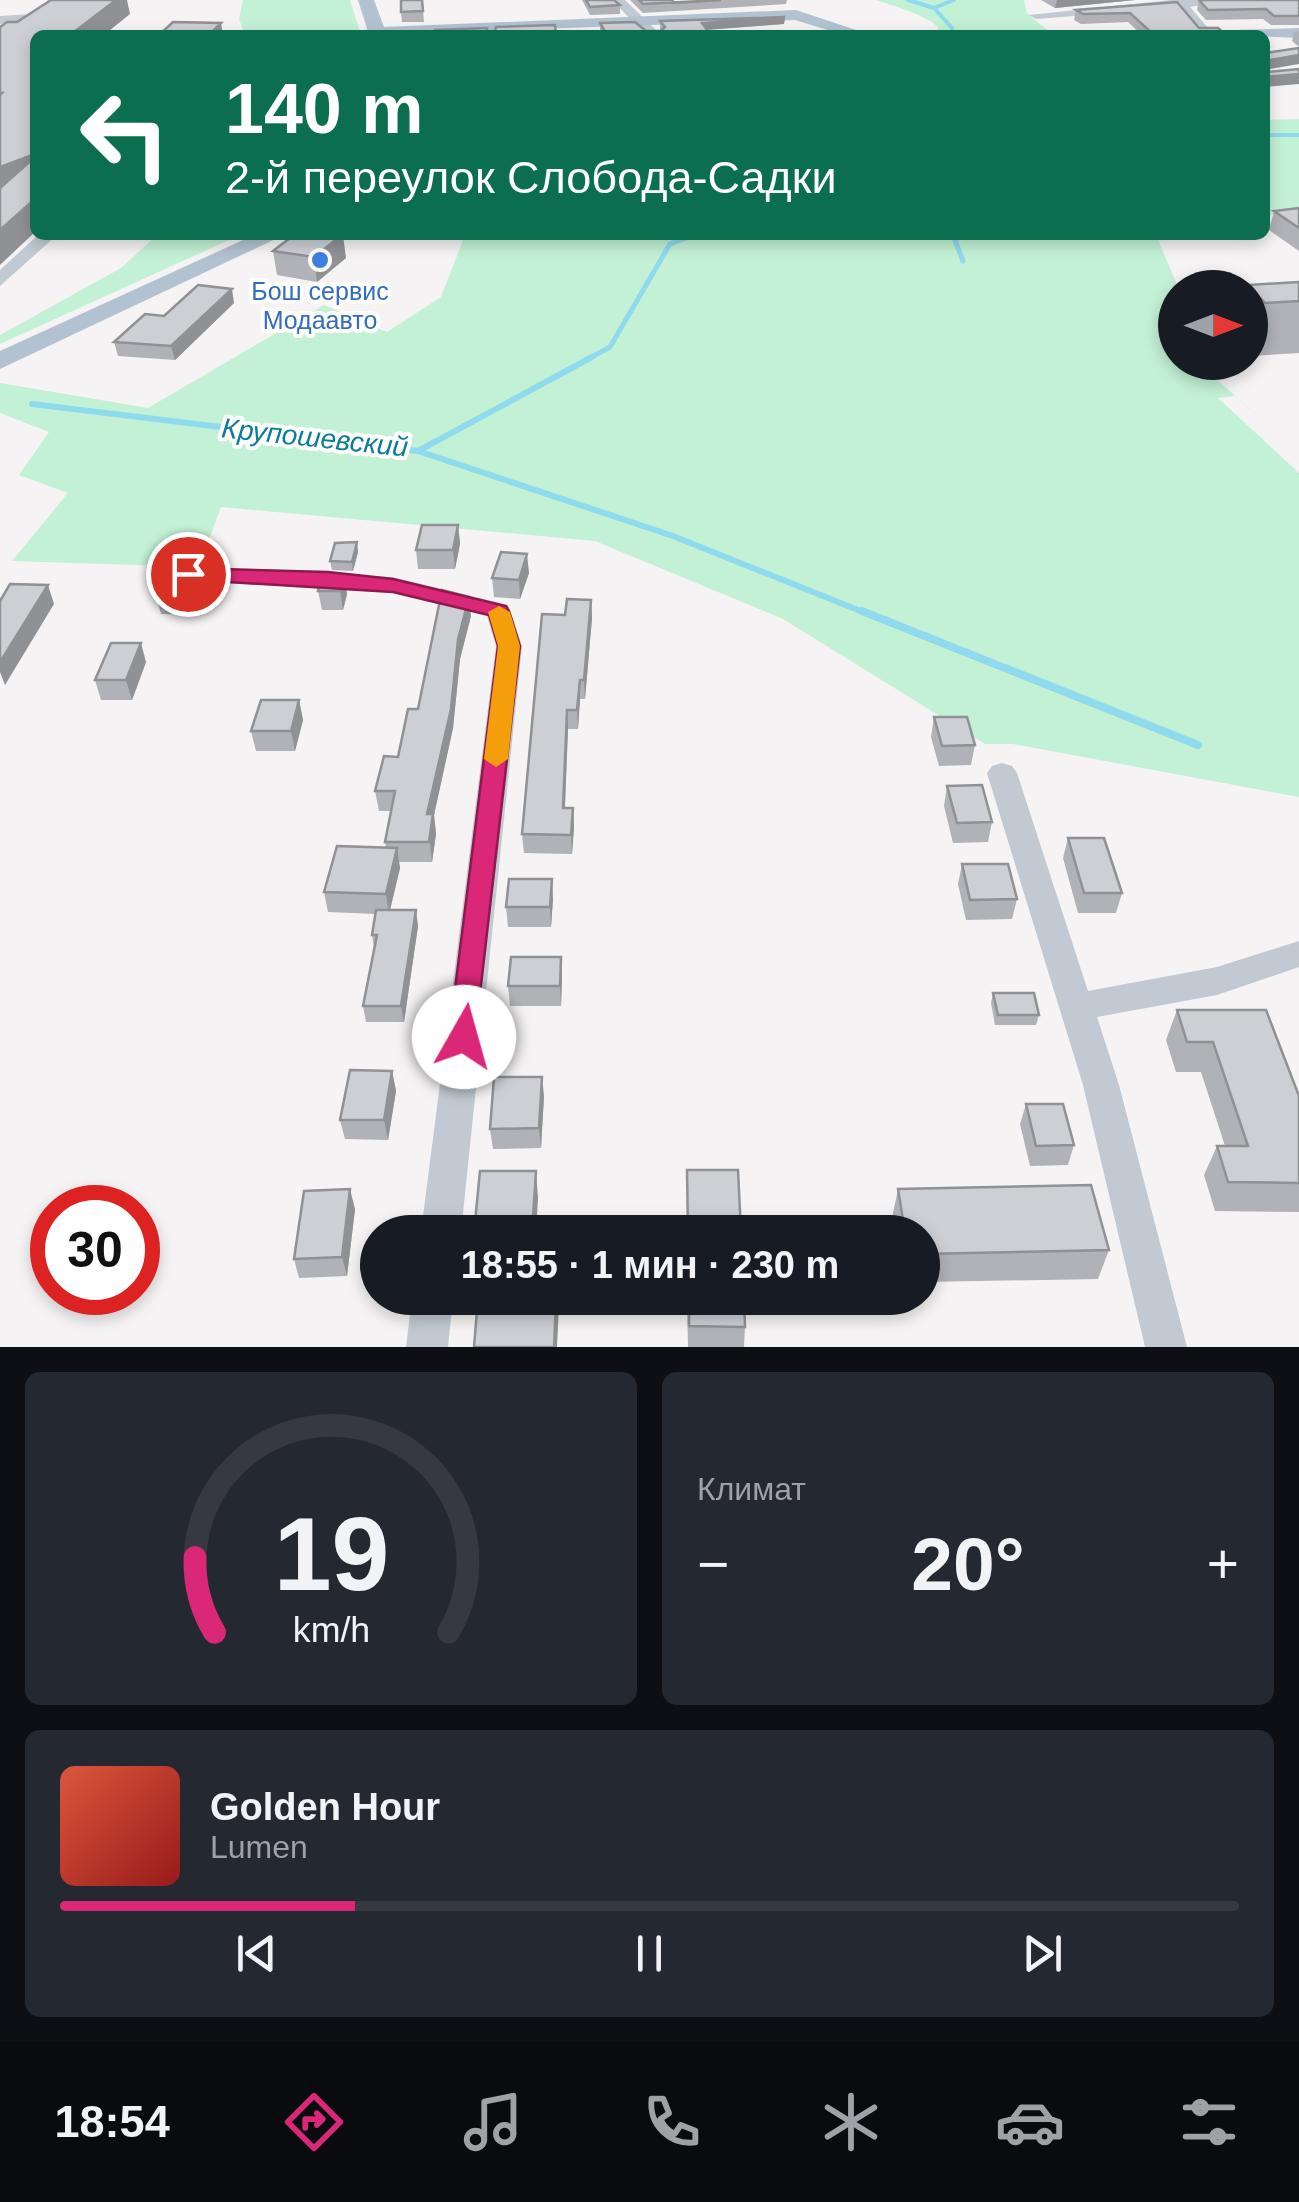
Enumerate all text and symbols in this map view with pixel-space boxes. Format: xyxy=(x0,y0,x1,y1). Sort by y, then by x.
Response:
icon: left xyxy=(60,70,190,200)
text: 140 m xyxy=(225,70,423,148)
text: 2-й переулок Слобода-Садки xyxy=(225,152,837,203)
marker: Бош сервис Модаавто xyxy=(309,249,331,271)
north arrow xyxy=(1158,270,1268,380)
map controls xyxy=(1158,270,1268,380)
place label: Бош сервис Модаавто xyxy=(251,277,389,334)
water label: Крупошевский xyxy=(220,412,410,463)
pin xyxy=(146,532,231,617)
icon: arrive xyxy=(161,547,216,602)
position arrow xyxy=(412,985,516,1089)
speed limit sign: 30 xyxy=(30,1185,160,1315)
text: 18:55 · 1 мин · 230 m xyxy=(461,1244,839,1286)
text: Климат xyxy=(697,1471,806,1507)
text: 19 xyxy=(273,1496,389,1612)
text: 20° xyxy=(911,1522,1025,1606)
text: − xyxy=(697,1533,729,1595)
text: + xyxy=(1207,1533,1239,1595)
text: km/h xyxy=(292,1610,370,1650)
text: Golden Hour xyxy=(210,1786,440,1828)
text: Lumen xyxy=(210,1829,308,1865)
icon: previous xyxy=(229,1926,284,1981)
icon: pause xyxy=(622,1926,677,1981)
icon: next xyxy=(1015,1926,1070,1981)
icon: directions xyxy=(279,2087,349,2157)
icon: music xyxy=(458,2087,528,2157)
icon: phone xyxy=(637,2087,707,2157)
icon: climate xyxy=(816,2087,886,2157)
icon: car xyxy=(995,2087,1065,2157)
icon: filters xyxy=(1174,2087,1244,2157)
text: 18:54 xyxy=(55,2096,170,2147)

